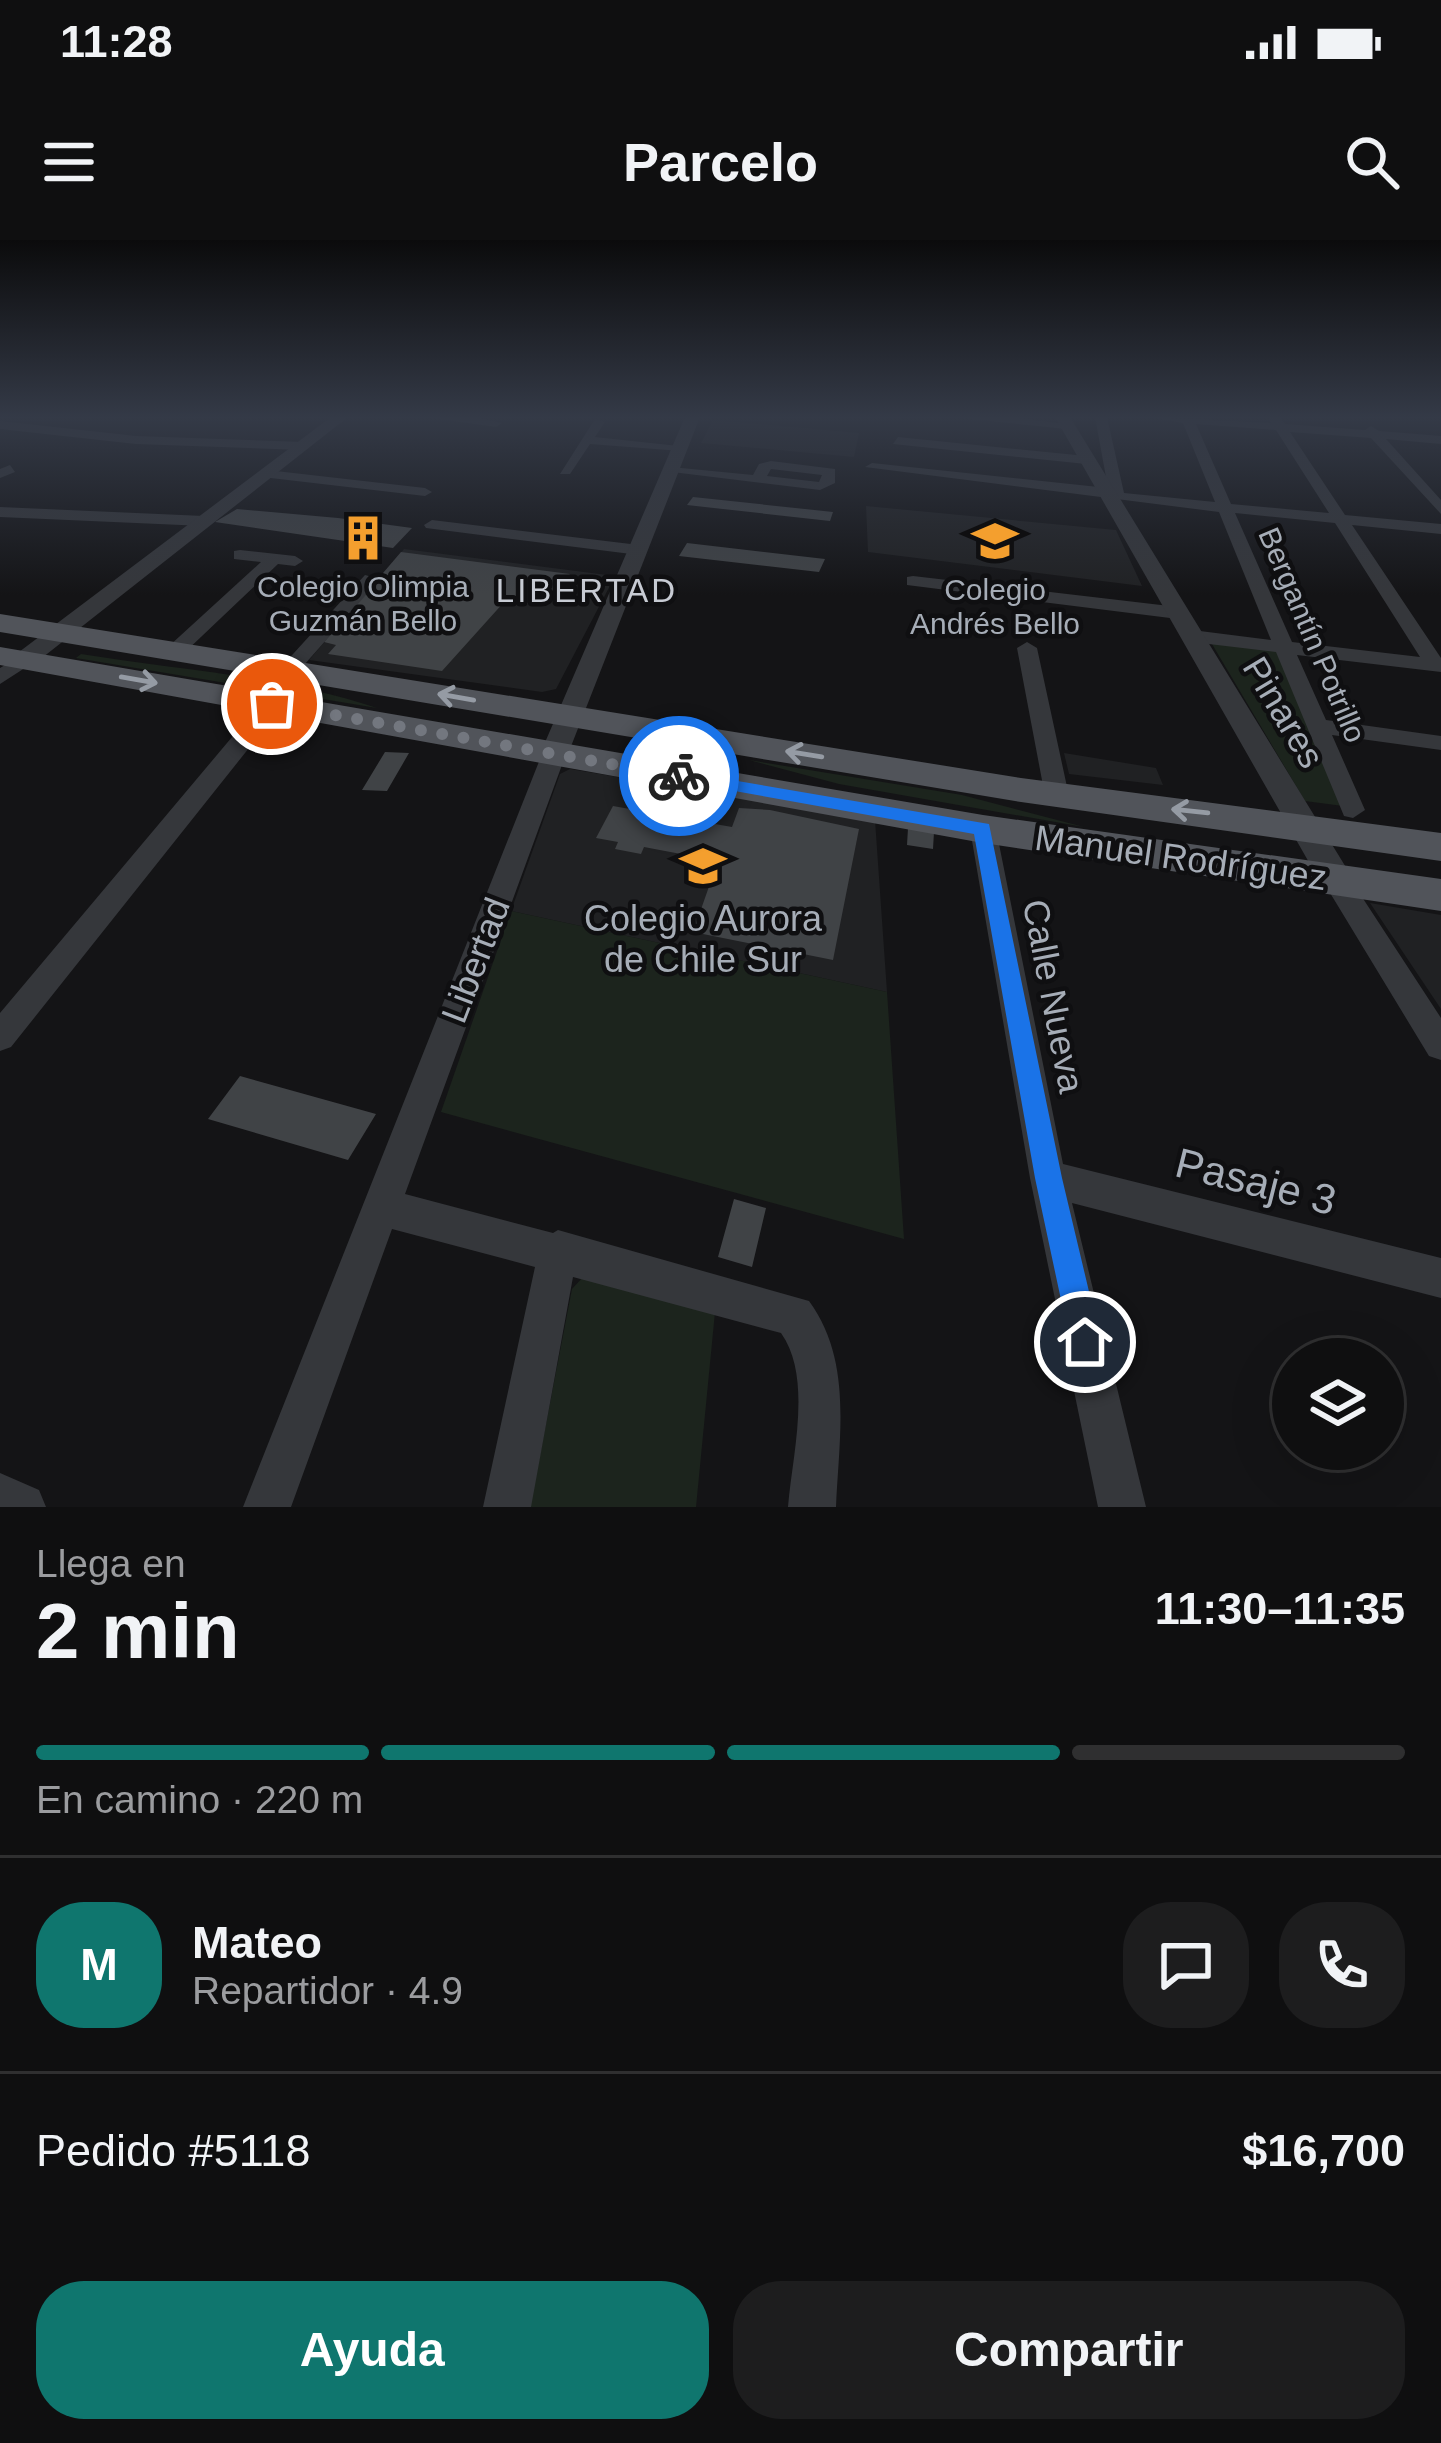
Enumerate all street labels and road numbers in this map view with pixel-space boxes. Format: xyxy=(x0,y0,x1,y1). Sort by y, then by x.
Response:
street label: Bergantín Potrillo xyxy=(1252,522,1373,747)
street label: Pinares xyxy=(1235,649,1333,775)
street label: Manuel Rodríguez xyxy=(1032,817,1329,898)
street label: Libertad xyxy=(433,892,518,1028)
street label: Calle Nueva xyxy=(1015,896,1093,1097)
street label: Pasaje 3 xyxy=(1171,1139,1341,1224)

